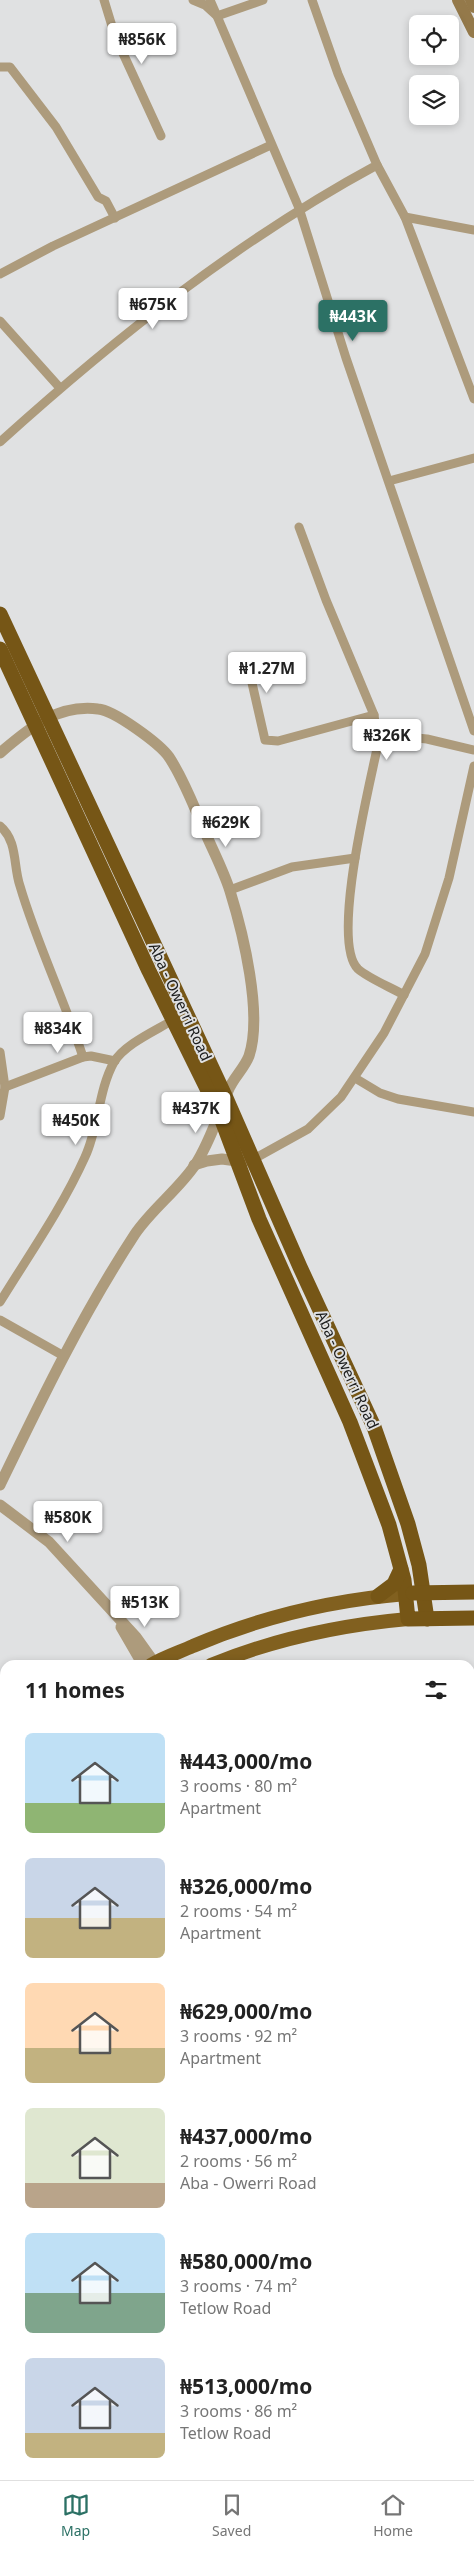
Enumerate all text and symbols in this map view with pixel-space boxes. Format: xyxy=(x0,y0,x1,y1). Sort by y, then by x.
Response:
map controls xyxy=(409,15,459,125)
button: locate xyxy=(409,15,459,65)
pin: ₦856K xyxy=(107,22,177,65)
text: ₦856K xyxy=(118,28,166,50)
button: layers xyxy=(409,75,459,125)
pin: ₦675K xyxy=(118,288,188,330)
text: ₦675K xyxy=(129,293,177,315)
pin: ₦443K xyxy=(318,300,388,342)
text: ₦443K xyxy=(329,305,377,327)
pin: ₦1.27M xyxy=(226,652,308,694)
text: ₦1.27M xyxy=(239,657,295,679)
pin: ₦326K xyxy=(352,718,422,761)
text: ₦326K xyxy=(363,724,411,746)
pin: ₦629K xyxy=(191,806,261,848)
text: ₦629K xyxy=(202,811,250,833)
street label: Aba - Owerri Road xyxy=(145,939,217,1064)
pin: ₦834K xyxy=(23,1012,93,1054)
text: ₦834K xyxy=(34,1017,82,1039)
pin: ₦437K xyxy=(161,1092,231,1134)
text: ₦437K xyxy=(172,1097,220,1119)
pin: ₦450K xyxy=(41,1104,111,1146)
text: ₦450K xyxy=(52,1109,100,1131)
street label: Aba - Owerri Road xyxy=(312,1307,384,1432)
pin: ₦580K xyxy=(33,1500,103,1543)
text: ₦580K xyxy=(44,1506,92,1528)
pin: ₦513K xyxy=(110,1586,180,1628)
text: ₦513K xyxy=(121,1591,169,1613)
text: 11 homes xyxy=(25,1676,125,1704)
icon: filters xyxy=(422,1676,450,1704)
text: ₦443,000/mo xyxy=(180,1747,312,1775)
icon: home xyxy=(65,1753,125,1813)
text: 3 rooms · 80 m² xyxy=(180,1775,297,1797)
text: Apartment xyxy=(180,1797,261,1819)
text: ₦326,000/mo xyxy=(180,1872,312,1900)
icon: home xyxy=(65,1878,125,1938)
text: 2 rooms · 54 m² xyxy=(180,1900,297,1922)
text: Apartment xyxy=(180,1922,261,1944)
text: ₦629,000/mo xyxy=(180,1997,312,2025)
icon: home xyxy=(65,2003,125,2063)
text: 3 rooms · 92 m² xyxy=(180,2025,297,2047)
text: Apartment xyxy=(180,2047,261,2069)
text: ₦437,000/mo xyxy=(180,2122,312,2150)
icon: home xyxy=(65,2128,125,2188)
text: 2 rooms · 56 m² xyxy=(180,2150,297,2172)
text: Aba - Owerri Road xyxy=(180,2172,317,2194)
text: ₦580,000/mo xyxy=(180,2247,312,2275)
icon: home xyxy=(65,2253,125,2313)
text: 3 rooms · 74 m² xyxy=(180,2275,297,2297)
text: Tetlow Road xyxy=(180,2297,271,2319)
text: ₦513,000/mo xyxy=(180,2372,312,2400)
icon: home xyxy=(65,2378,125,2438)
text: 3 rooms · 86 m² xyxy=(180,2400,297,2422)
text: Tetlow Road xyxy=(180,2422,271,2444)
tab: Map xyxy=(61,2491,90,2540)
tab: Saved xyxy=(212,2491,251,2540)
tab: Home xyxy=(373,2491,413,2540)

